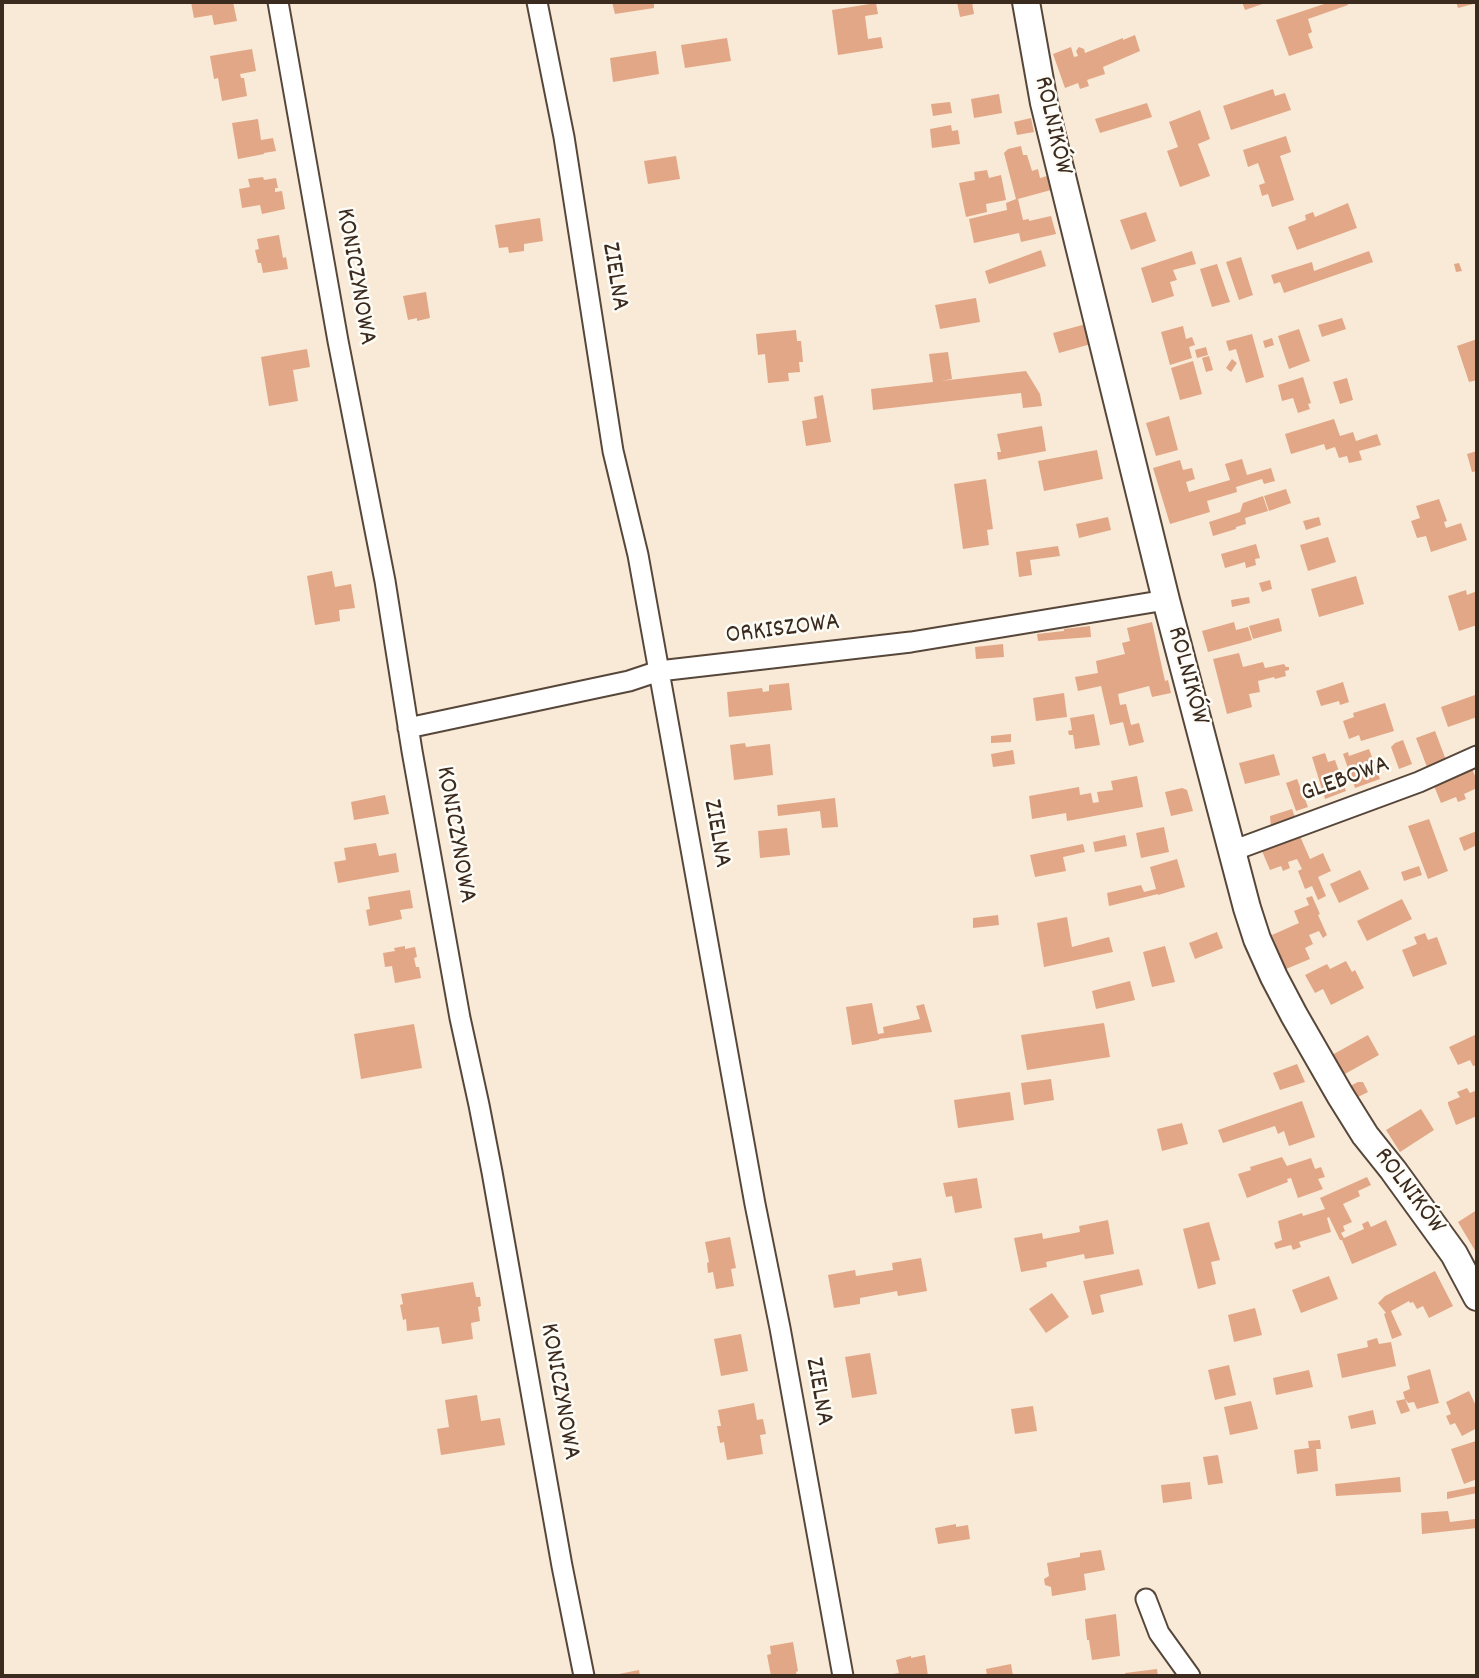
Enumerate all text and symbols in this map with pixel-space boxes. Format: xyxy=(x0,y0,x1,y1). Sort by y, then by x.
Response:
street label: ROLNIKÓW xyxy=(1025,74,1077,178)
street label: KONICZYNOWA xyxy=(327,206,381,348)
street label: ZIELNA xyxy=(592,240,634,314)
street label: ORKISZOWA xyxy=(724,609,842,653)
street label: ROLNIKÓW xyxy=(1158,624,1214,728)
street label: GLEBOWA xyxy=(1297,751,1395,811)
street label: KONICZYNOWA xyxy=(427,764,481,906)
street label: ZIELNA xyxy=(694,797,736,871)
street label: ROLNIKÓW xyxy=(1365,1143,1451,1241)
street label: KONICZYNOWA xyxy=(531,1321,585,1463)
street label: ZIELNA xyxy=(796,1355,838,1429)

